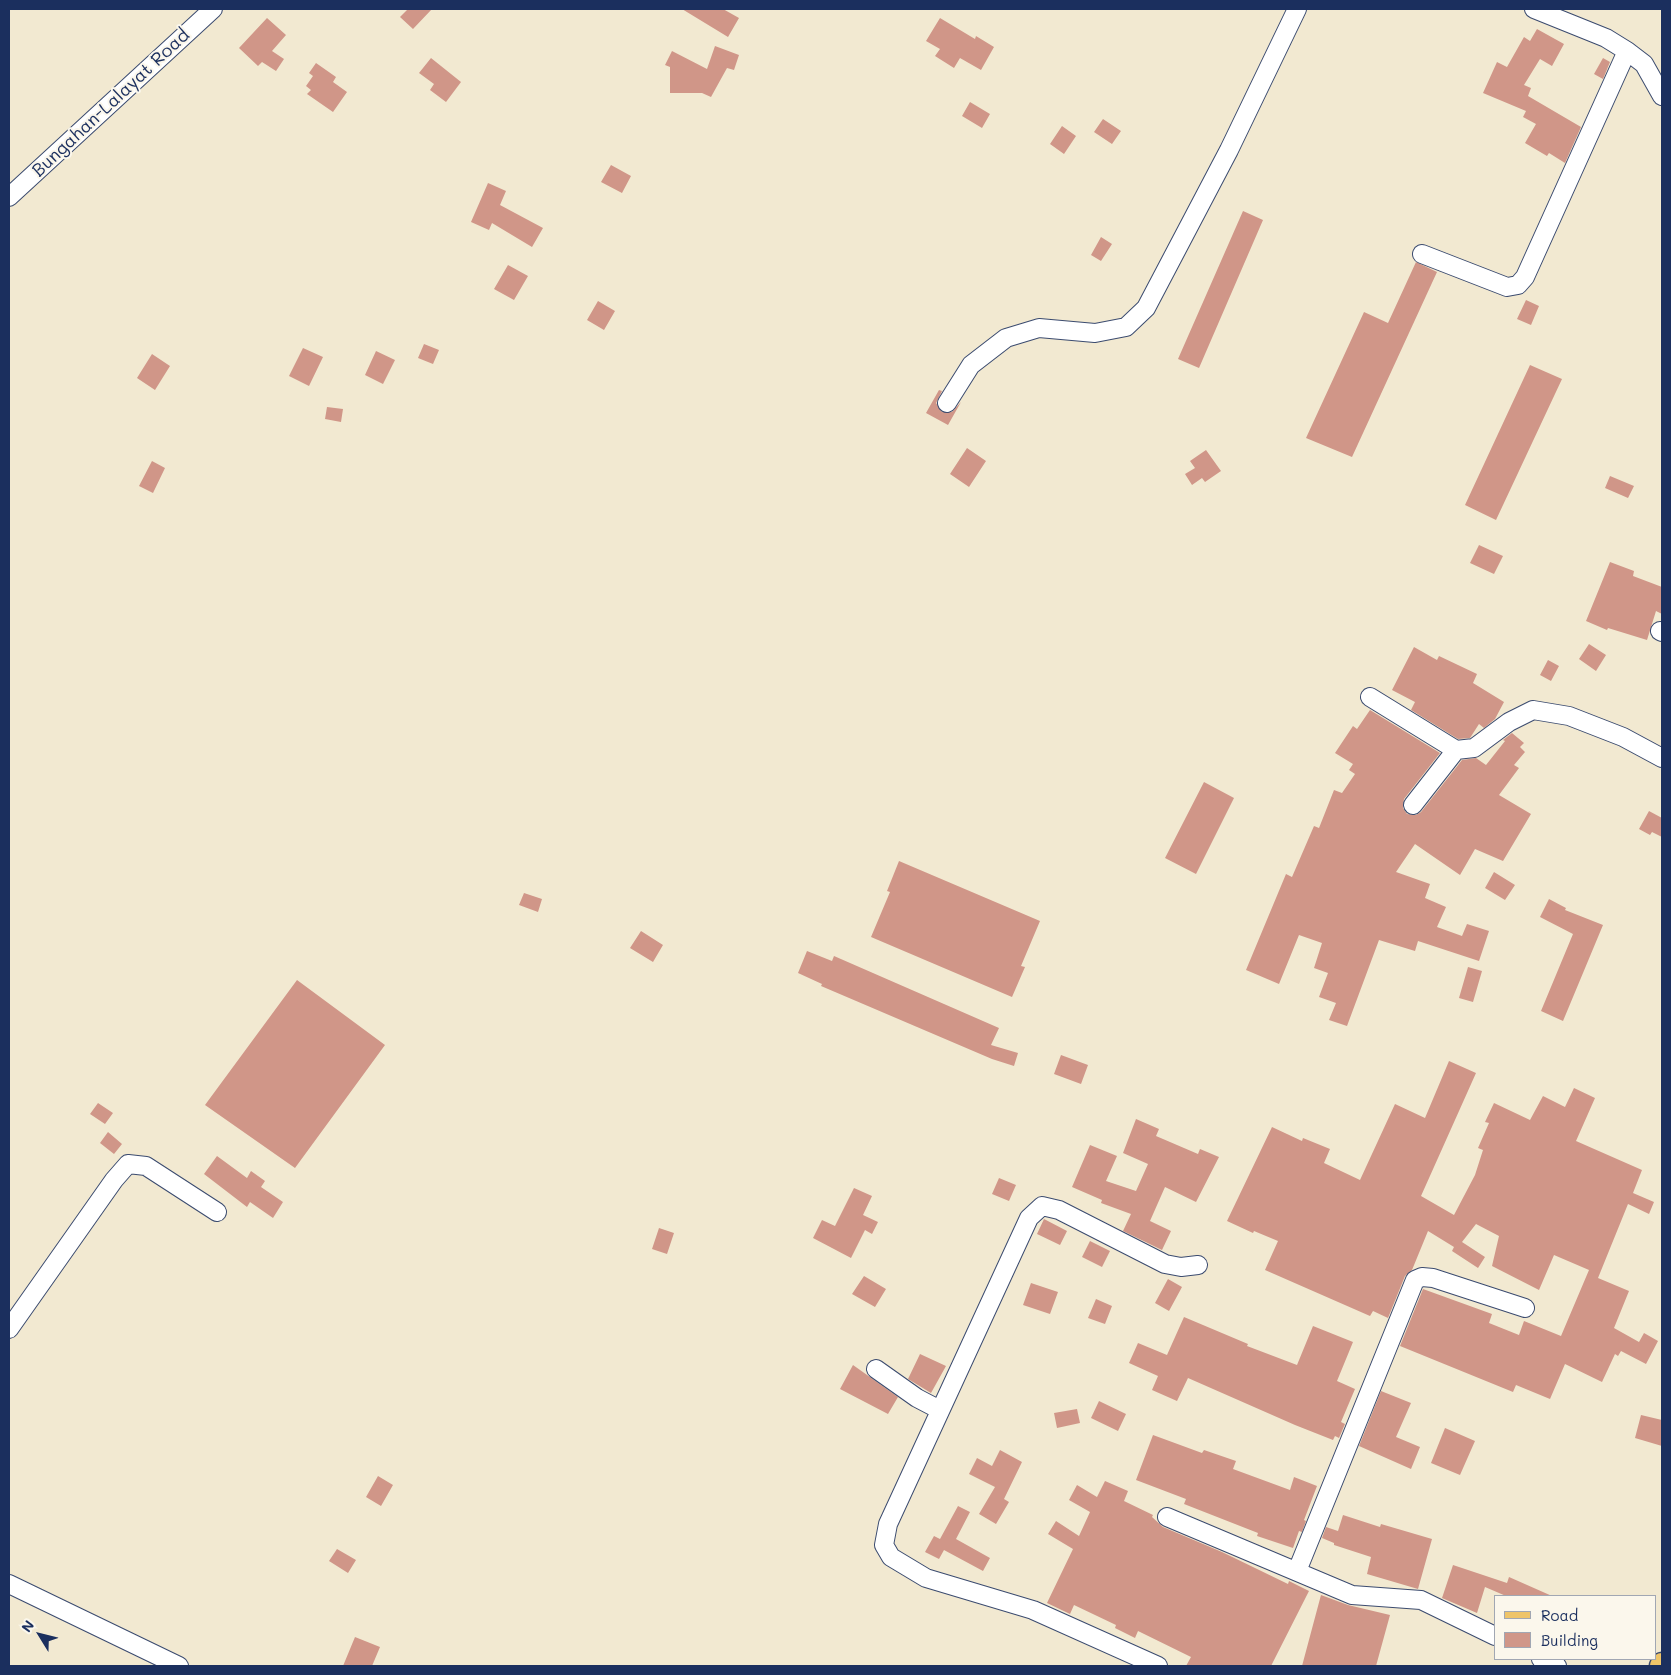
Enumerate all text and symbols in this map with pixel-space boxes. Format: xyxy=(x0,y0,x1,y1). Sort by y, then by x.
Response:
street label: Bungahan-Lalayat Road xyxy=(28,24,194,182)
legend xyxy=(1494,1595,1656,1660)
text: Road xyxy=(1541,1605,1578,1625)
north arrow xyxy=(15,1610,65,1660)
text: N xyxy=(17,1616,38,1636)
text: Building xyxy=(1541,1630,1598,1650)

